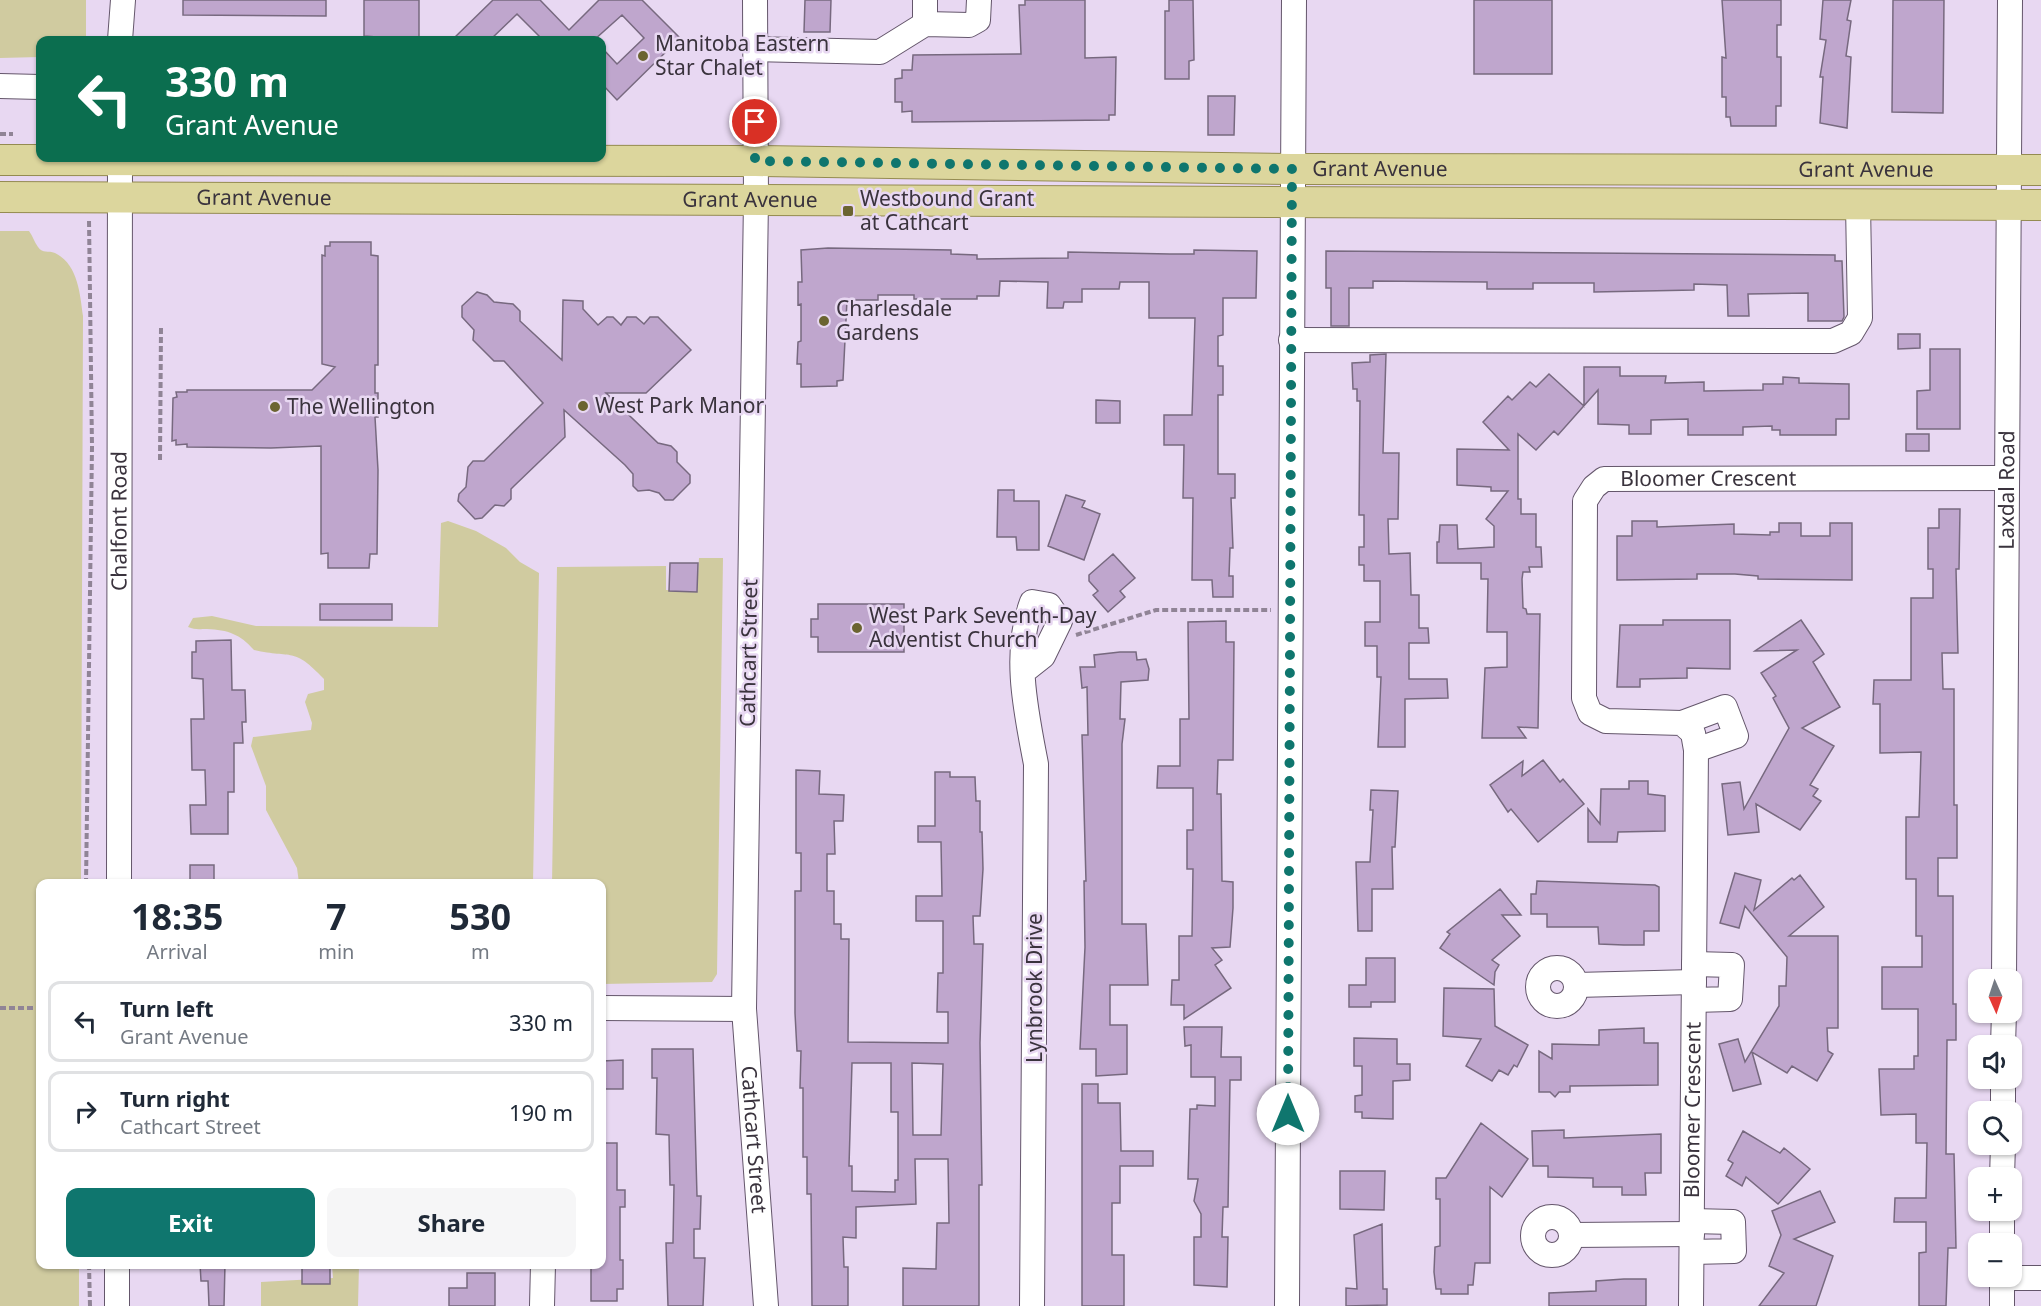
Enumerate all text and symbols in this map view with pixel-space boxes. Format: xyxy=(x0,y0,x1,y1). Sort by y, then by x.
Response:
place label: Manitoba Eastern Star Chalet xyxy=(655,29,829,81)
marker: Manitoba Eastern Star Chalet xyxy=(636,49,650,63)
text: 330 m xyxy=(165,52,289,109)
icon: left xyxy=(66,60,144,138)
pin xyxy=(729,96,780,147)
icon: arrive xyxy=(738,105,771,138)
text: Grant Avenue xyxy=(165,106,339,143)
street label: Grant Avenue xyxy=(1312,154,1448,182)
street label: Grant Avenue xyxy=(1798,155,1934,183)
street label: Grant Avenue xyxy=(196,183,332,211)
place label: Westbound Grant at Cathcart xyxy=(860,184,1035,236)
street label: Grant Avenue xyxy=(682,185,818,213)
marker: Westbound Grant at Cathcart xyxy=(841,204,855,218)
place label: Charlesdale Gardens xyxy=(836,294,952,346)
marker: Charlesdale Gardens xyxy=(817,314,831,328)
place label: West Park Manor xyxy=(595,391,764,419)
place label: The Wellington xyxy=(287,392,435,420)
marker: West Park Manor xyxy=(576,399,590,413)
marker: The Wellington xyxy=(268,400,282,414)
street label: Laxdal Road xyxy=(1992,430,2020,550)
street label: Chalfont Road xyxy=(104,451,133,591)
street label: Bloomer Crescent xyxy=(1620,464,1797,492)
street label: Cathcart Street xyxy=(733,578,763,727)
place label: West Park Seventh-Day Adventist Church xyxy=(869,601,1097,653)
marker: West Park Seventh-Day Adventist Church xyxy=(850,621,864,635)
text: 18:35 xyxy=(131,892,223,941)
text: 7 xyxy=(326,892,347,941)
text: 530 xyxy=(449,892,511,941)
street label: Lynbrook Drive xyxy=(1020,913,1048,1063)
text: Arrival xyxy=(147,938,208,965)
text: min xyxy=(318,938,354,965)
text: m xyxy=(471,938,490,965)
north arrow xyxy=(1968,969,2022,1023)
map controls xyxy=(1968,969,2022,1287)
text: Turn left xyxy=(120,993,214,1023)
icon: left xyxy=(69,1005,102,1038)
text: 330 m xyxy=(509,1007,573,1037)
street label: Bloomer Crescent xyxy=(1677,1021,1707,1198)
text: Grant Avenue xyxy=(120,1023,249,1050)
button: sound xyxy=(1968,1035,2022,1089)
street label: Cathcart Street xyxy=(735,1065,774,1215)
position arrow xyxy=(1256,1082,1320,1146)
text: Turn right xyxy=(120,1083,230,1113)
icon: right xyxy=(69,1095,102,1128)
text: 190 m xyxy=(509,1097,573,1127)
button: search xyxy=(1968,1101,2022,1155)
text: Cathcart Street xyxy=(120,1113,261,1140)
button: + xyxy=(1968,1167,2022,1221)
button: Exit xyxy=(66,1188,315,1257)
button: Share xyxy=(327,1188,576,1257)
button: − xyxy=(1968,1233,2022,1287)

